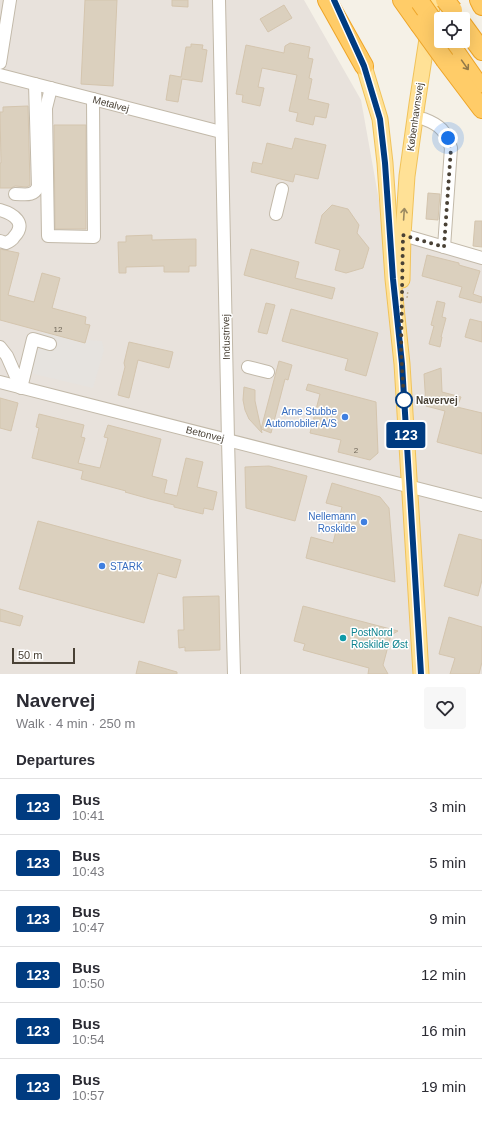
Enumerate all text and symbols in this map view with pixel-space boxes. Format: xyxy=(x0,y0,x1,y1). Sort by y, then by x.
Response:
map controls xyxy=(434,12,470,48)
button: locate xyxy=(434,12,470,48)
one-way arrow xyxy=(461,60,469,71)
street label: Københavnsvej xyxy=(405,82,425,152)
street label: Metalvej xyxy=(92,94,130,114)
your location xyxy=(438,128,458,148)
one-way arrow xyxy=(401,208,408,221)
street label: Industrivej xyxy=(220,314,232,360)
house number: 12 xyxy=(54,325,63,334)
marker: Navervej xyxy=(395,391,413,409)
place label: Navervej xyxy=(416,395,458,406)
place label: Arne Stubbe Automobiler A/S xyxy=(265,406,337,429)
marker: Arne Stubbe Automobiler A/S xyxy=(340,412,350,422)
line badge: 123 xyxy=(383,422,429,448)
street label: Betonvej xyxy=(185,424,225,444)
text: 123 xyxy=(394,427,418,443)
house number: 2 xyxy=(354,446,359,455)
place label: Nellemann Roskilde xyxy=(308,511,356,534)
marker: Nellemann Roskilde xyxy=(359,517,369,527)
marker: STARK xyxy=(97,561,107,571)
place label: STARK xyxy=(110,561,143,572)
place label: PostNord Roskilde Øst xyxy=(351,627,408,650)
marker: PostNord Roskilde Øst xyxy=(338,633,348,643)
scale bar xyxy=(12,646,75,665)
text: 50 m xyxy=(18,649,42,661)
button: heart xyxy=(424,687,466,729)
text: Navervej xyxy=(16,690,95,711)
text: Walk · 4 min · 250 m xyxy=(16,716,135,731)
text: Departures xyxy=(16,751,95,768)
text: Bus xyxy=(72,791,100,808)
text: 3 min xyxy=(429,798,466,815)
text: 123 xyxy=(26,799,50,815)
text: 10:41 xyxy=(72,808,105,823)
text: Bus xyxy=(72,847,100,864)
text: 5 min xyxy=(429,854,466,871)
text: 123 xyxy=(26,855,50,871)
text: 10:43 xyxy=(72,864,105,879)
text: Bus xyxy=(72,903,100,920)
text: 9 min xyxy=(429,910,466,927)
text: 123 xyxy=(26,911,50,927)
text: 10:47 xyxy=(72,920,105,935)
text: Bus xyxy=(72,959,100,976)
text: 12 min xyxy=(421,966,466,983)
text: 123 xyxy=(26,967,50,983)
text: 10:50 xyxy=(72,976,105,991)
text: Bus xyxy=(72,1015,100,1032)
text: 16 min xyxy=(421,1022,466,1039)
text: 123 xyxy=(26,1023,50,1039)
text: 10:54 xyxy=(72,1032,105,1047)
text: Bus xyxy=(72,1071,100,1088)
text: 19 min xyxy=(421,1078,466,1095)
text: 123 xyxy=(26,1079,50,1095)
text: 10:57 xyxy=(72,1088,105,1103)

